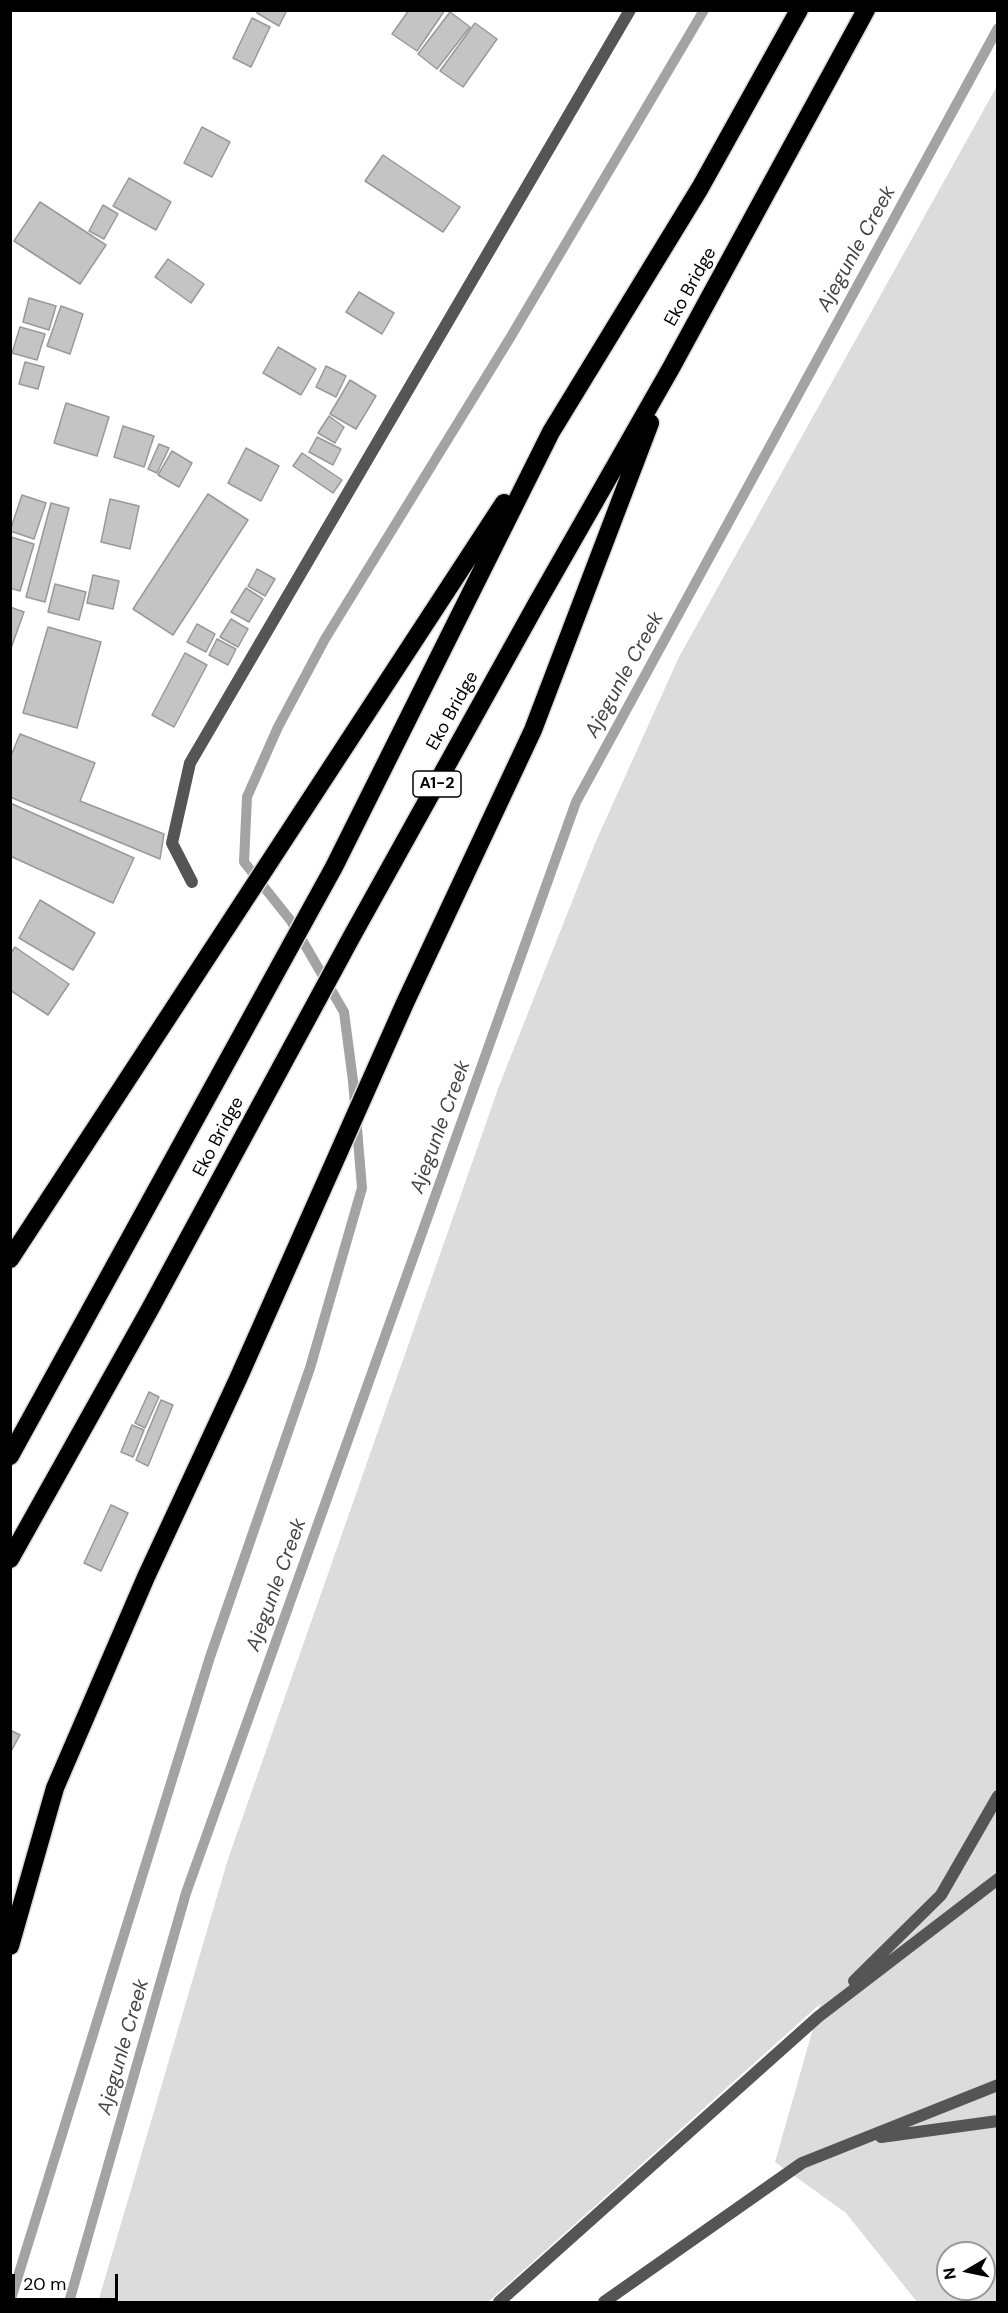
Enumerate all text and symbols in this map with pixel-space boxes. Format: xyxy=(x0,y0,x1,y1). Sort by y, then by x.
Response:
water label: Ajegunle Creek xyxy=(813,182,901,316)
street label: Eko Bridge xyxy=(660,244,722,330)
water label: Ajegunle Creek xyxy=(581,608,669,742)
street label: Eko Bridge xyxy=(422,668,484,754)
road number: A1-2 xyxy=(413,771,461,797)
water label: Ajegunle Creek xyxy=(406,1057,476,1197)
street label: Eko Bridge xyxy=(189,1093,249,1181)
water label: Ajegunle Creek xyxy=(242,1515,312,1655)
water label: Ajegunle Creek xyxy=(93,1977,155,2117)
north arrow xyxy=(936,2241,996,2301)
scale bar xyxy=(15,2262,122,2300)
text: N xyxy=(938,2266,961,2281)
text: 20 m xyxy=(23,2272,66,2296)

